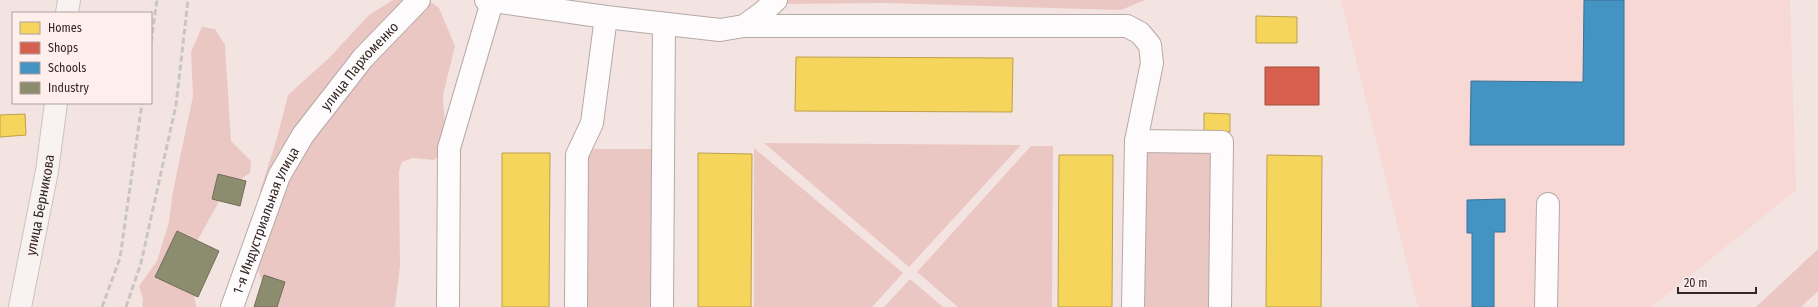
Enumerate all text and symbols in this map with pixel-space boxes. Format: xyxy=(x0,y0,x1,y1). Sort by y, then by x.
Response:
legend xyxy=(12,12,152,104)
street label: улица Пархоменко xyxy=(317,18,402,114)
text: Homes xyxy=(48,21,82,35)
text: Shops xyxy=(48,41,78,55)
text: Schools xyxy=(48,61,86,75)
text: Industry xyxy=(48,81,89,95)
street label: 1-я Индустриальная улица xyxy=(229,144,303,296)
street label: улица Берникова xyxy=(22,153,58,257)
scale bar xyxy=(1678,269,1756,295)
text: 20 m xyxy=(1684,276,1708,290)

